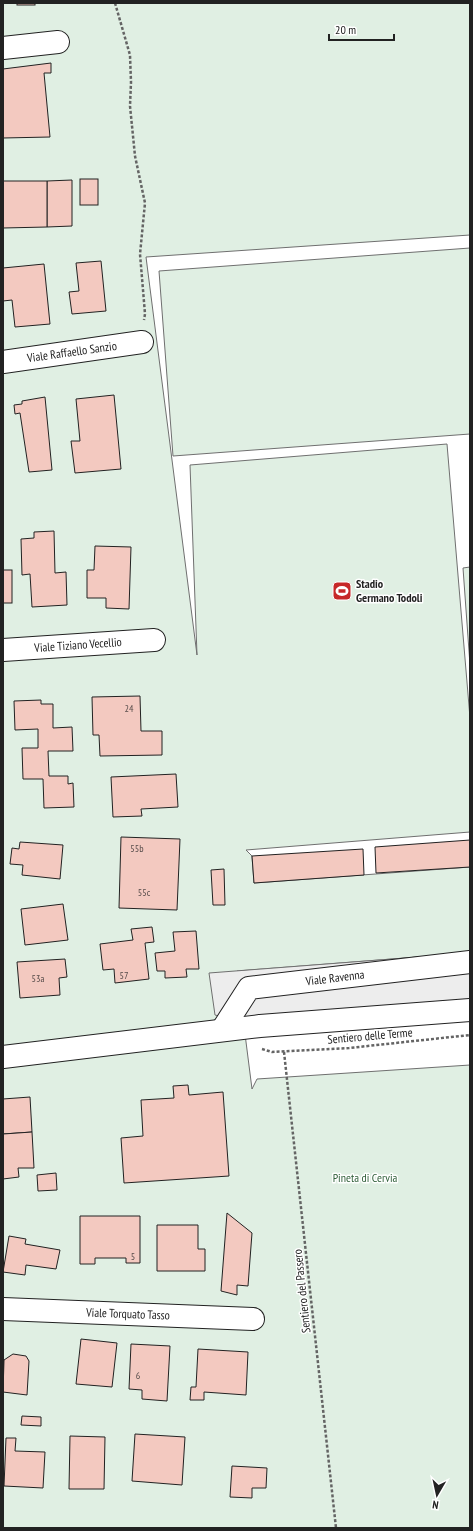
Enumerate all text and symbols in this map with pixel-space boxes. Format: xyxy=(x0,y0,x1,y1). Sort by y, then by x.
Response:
scale bar xyxy=(329,16,394,42)
text: 20 m xyxy=(335,22,356,37)
street label: Viale Raffaello Sanzio xyxy=(25,338,118,365)
place label: Stadio Germano Todoli xyxy=(356,576,423,605)
sports icon: Stadio Germano Todoli xyxy=(331,580,353,602)
street label: Viale Tiziano Vecellio xyxy=(33,634,122,655)
house number: 24 xyxy=(125,702,134,715)
house number: 55b xyxy=(130,842,144,855)
house number: 55c xyxy=(138,886,151,899)
street label: Viale Ravenna xyxy=(304,966,365,989)
house number: 57 xyxy=(120,969,129,982)
house number: 53a xyxy=(32,972,45,985)
street label: Sentiero delle Terme xyxy=(327,1024,413,1047)
park label: Pineta di Cervia xyxy=(333,1170,398,1185)
street label: Sentiero del Passero xyxy=(290,1248,313,1334)
house number: 5 xyxy=(131,1250,135,1263)
street label: Viale Torquato Tasso xyxy=(85,1305,170,1322)
house number: 6 xyxy=(136,1369,141,1382)
north arrow xyxy=(417,1475,457,1515)
text: N xyxy=(431,1497,439,1512)

